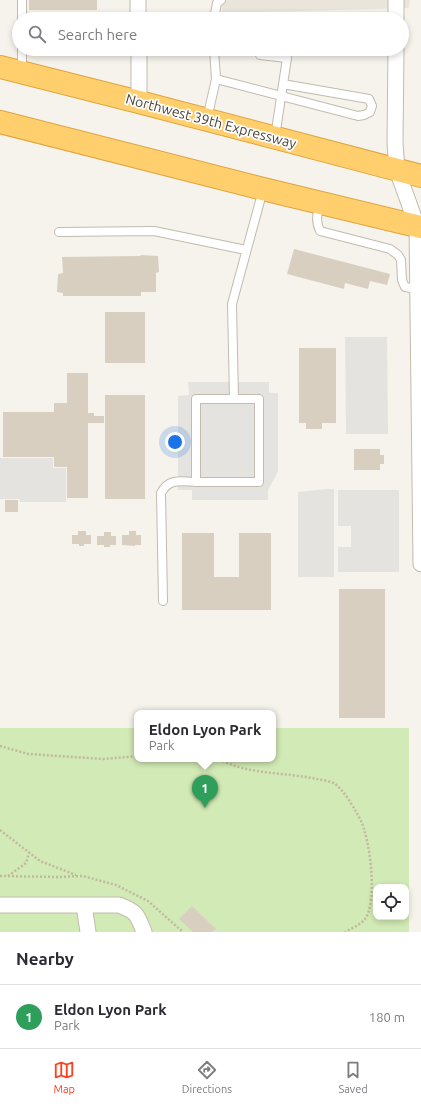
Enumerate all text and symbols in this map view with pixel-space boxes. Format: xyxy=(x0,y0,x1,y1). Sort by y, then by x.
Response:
search box xyxy=(12,12,409,56)
icon: search xyxy=(26,23,48,45)
text: Search here xyxy=(58,26,137,43)
street label: Northwest 39th Expressway xyxy=(124,90,298,152)
your location xyxy=(165,432,185,452)
popup xyxy=(134,710,276,762)
text: Eldon Lyon Park xyxy=(149,721,261,738)
text: Park xyxy=(149,738,175,752)
pin: 1 xyxy=(192,775,218,808)
map controls xyxy=(373,884,409,920)
button: locate xyxy=(373,884,409,920)
text: Nearby xyxy=(16,949,74,968)
text: Eldon Lyon Park xyxy=(54,1001,167,1018)
text: 1 xyxy=(25,1010,33,1024)
text: 180 m xyxy=(369,1010,405,1024)
text: Park xyxy=(54,1018,80,1032)
tab: Map xyxy=(53,1059,75,1095)
tab: Directions xyxy=(182,1059,232,1095)
tab: Saved xyxy=(338,1059,368,1095)

